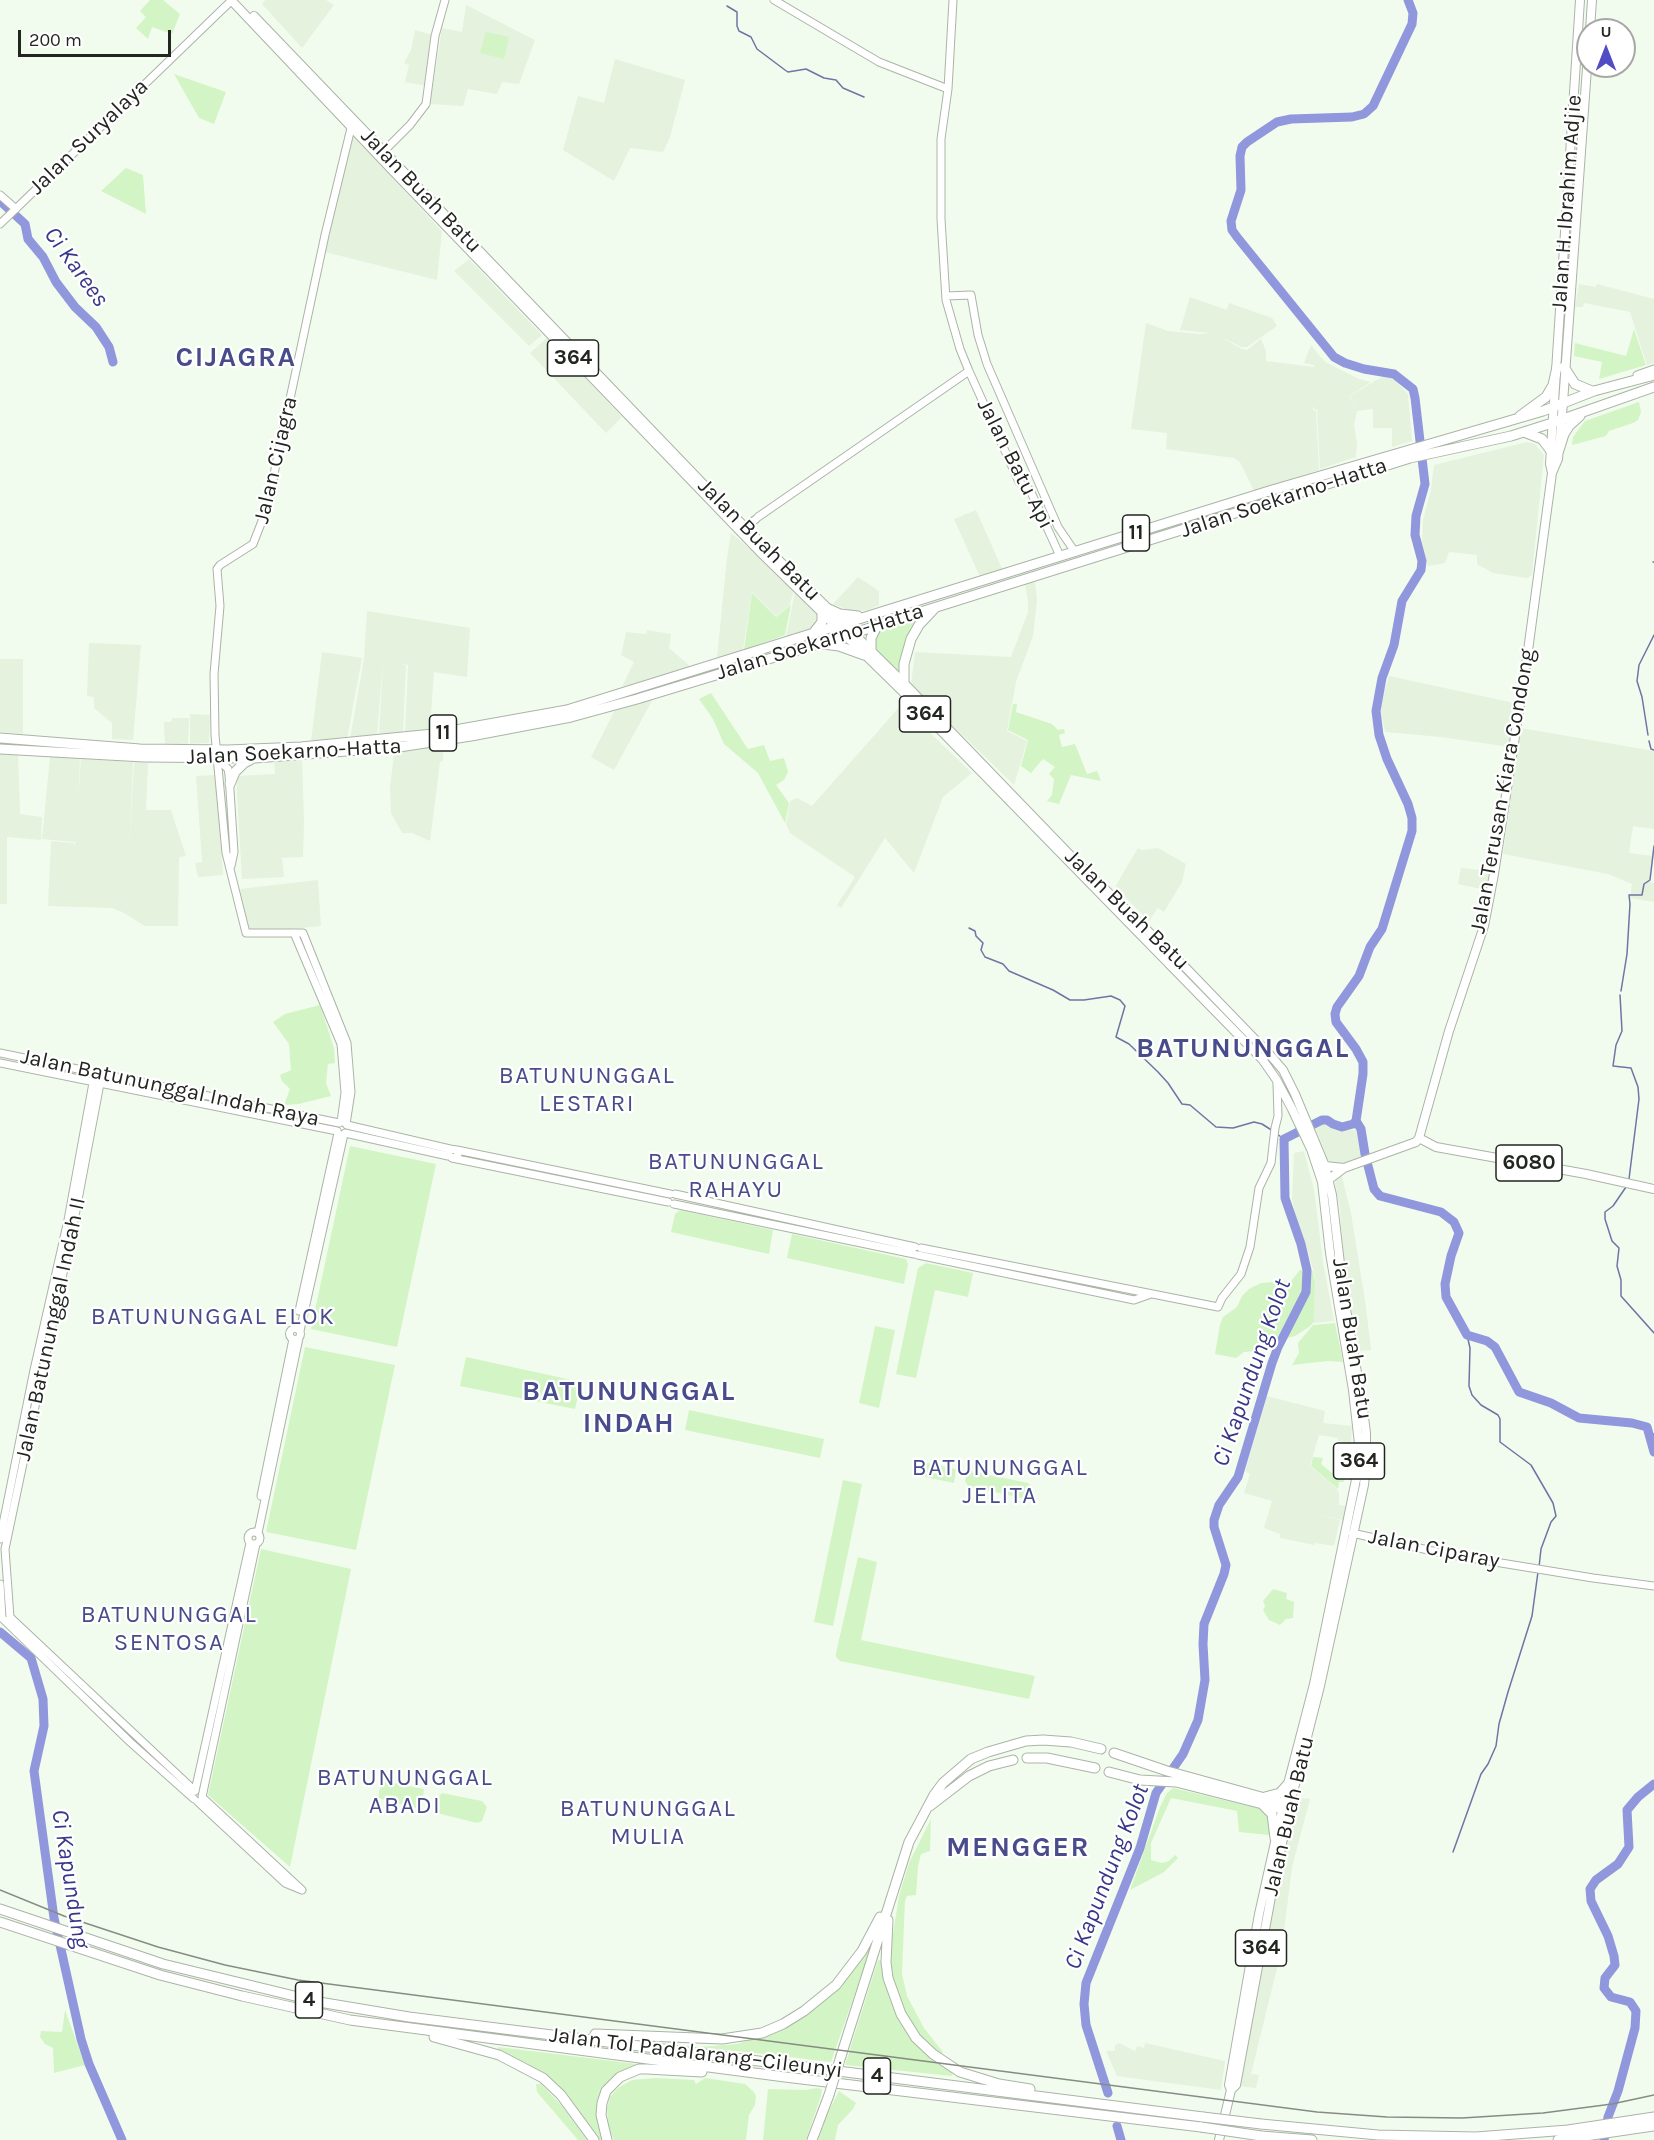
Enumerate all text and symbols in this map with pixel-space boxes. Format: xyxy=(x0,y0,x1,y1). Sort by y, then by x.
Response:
scale bar xyxy=(21,18,174,56)
north arrow xyxy=(1576,18,1636,78)
text: U xyxy=(1600,22,1612,41)
text: 200 m xyxy=(29,29,82,51)
street label: Jalan Suryalaya xyxy=(24,74,154,200)
street label: Jalan H. Ibrahim Adjie xyxy=(1546,94,1588,312)
street label: Jalan Buah Batu xyxy=(355,123,487,259)
water label: Ci Karees xyxy=(37,221,115,313)
road number: 364 xyxy=(548,340,598,376)
district label: CIJAGRA xyxy=(175,341,297,375)
street label: Jalan Cijagra xyxy=(249,394,303,526)
street label: Jalan Batu Api xyxy=(971,395,1059,533)
street label: Jalan Soekarno-Hatta xyxy=(1178,452,1390,544)
street label: Jalan Buah Batu xyxy=(692,473,826,607)
road number: 11 xyxy=(1122,515,1150,551)
street label: Jalan Soekarno-Hatta xyxy=(713,598,927,686)
street label: Jalan Terusan Kiara Condong xyxy=(1465,647,1541,935)
road number: 364 xyxy=(900,696,950,732)
road number: 11 xyxy=(430,715,456,751)
street label: Jalan Soekarno-Hatta xyxy=(186,733,402,771)
street label: Jalan Buah Batu xyxy=(1059,844,1195,976)
district label: BATUNUNGGAL xyxy=(1136,1032,1350,1066)
street label: Jalan Batununggal Indah Raya xyxy=(18,1043,322,1133)
district label: BATUNUNGGAL LESTARI xyxy=(499,1062,675,1118)
road number: 6080 xyxy=(1496,1145,1562,1181)
district label: BATUNUNGGAL RAHAYU xyxy=(648,1148,824,1204)
street label: Jalan Batununggal Indah II xyxy=(10,1195,92,1463)
street label: Jalan Buah Batu xyxy=(1326,1257,1378,1421)
water label: Ci Kapundung Kolot xyxy=(1206,1276,1298,1470)
district label: BATUNUNGGAL ELOK xyxy=(91,1303,335,1331)
district label: BATUNUNGGAL INDAH xyxy=(522,1375,736,1441)
road number: 364 xyxy=(1334,1443,1384,1479)
district label: BATUNUNGGAL JELITA xyxy=(912,1454,1088,1510)
street label: Jalan Ciparay xyxy=(1366,1523,1502,1575)
district label: BATUNUNGGAL SENTOSA xyxy=(81,1601,257,1657)
street label: Jalan Buah Batu xyxy=(1258,1734,1320,1898)
district label: BATUNUNGGAL ABADI xyxy=(317,1764,493,1820)
water label: Ci Kapundung Kolot xyxy=(1058,1780,1156,1974)
district label: BATUNUNGGAL MULIA xyxy=(560,1795,736,1851)
water label: Ci Kapundung xyxy=(45,1808,95,1950)
district label: MENGGER xyxy=(946,1831,1090,1865)
road number: 364 xyxy=(1236,1930,1286,1966)
road number: 4 xyxy=(296,1982,322,2018)
street label: Jalan Tol Padalarang–Cileunyi xyxy=(548,2022,844,2084)
road number: 4 xyxy=(864,2058,890,2094)

